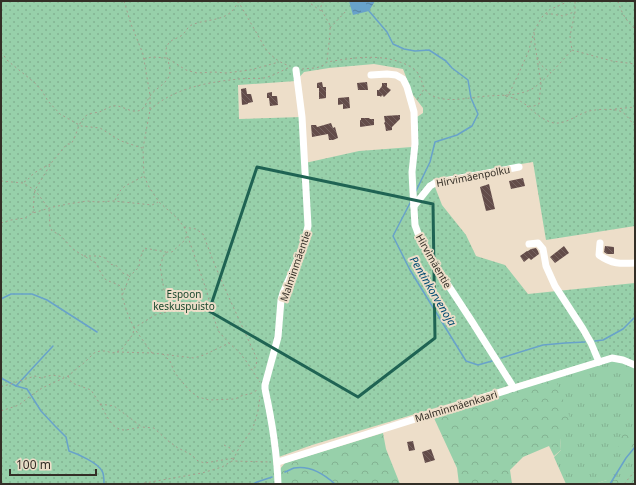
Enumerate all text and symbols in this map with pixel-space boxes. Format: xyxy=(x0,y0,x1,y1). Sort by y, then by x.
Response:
street label: Hirvimäenpolku xyxy=(435,162,511,190)
street label: Malminmäentie xyxy=(276,228,314,303)
street label: Hirvimäentie xyxy=(413,231,455,291)
water label: Pentinkorvenoja xyxy=(407,253,461,329)
park label: Espoon keskuspuisto xyxy=(153,287,215,313)
street label: Malminmäenkaari xyxy=(413,387,499,425)
scale bar xyxy=(10,451,96,477)
text: 100 m xyxy=(16,456,51,473)

